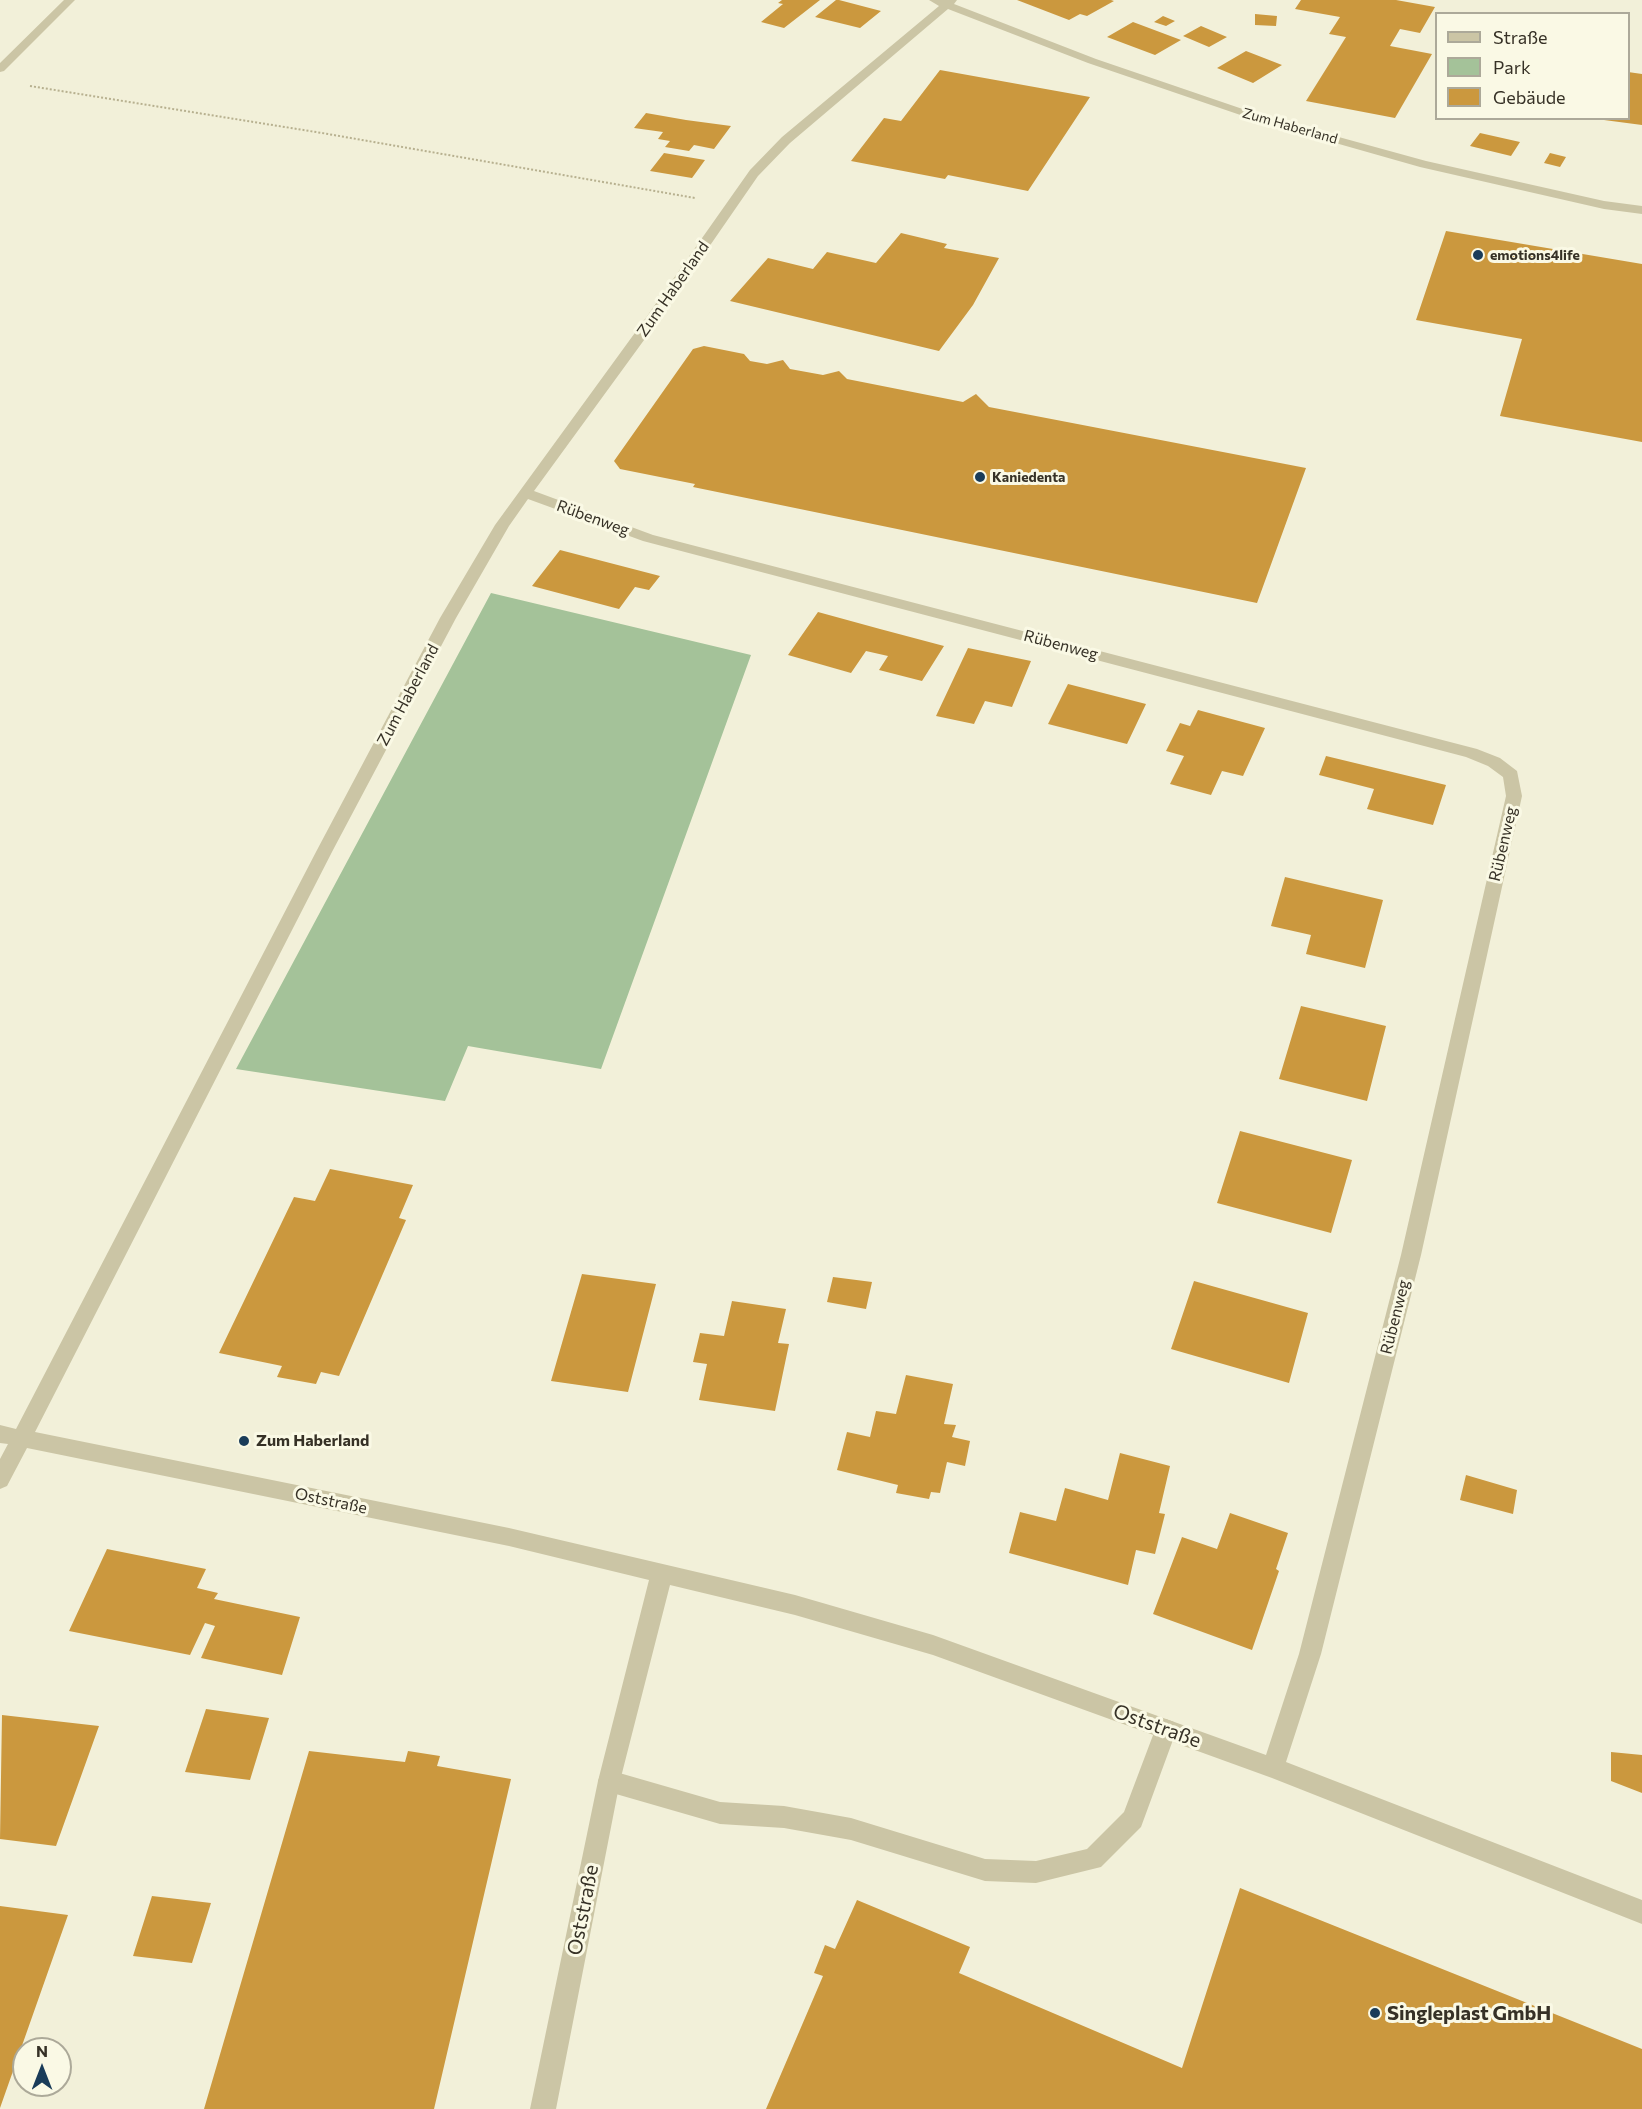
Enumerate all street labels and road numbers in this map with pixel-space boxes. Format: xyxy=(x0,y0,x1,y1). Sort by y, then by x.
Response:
street label: Zum Haberland xyxy=(1240,104,1340,148)
street label: Zum Haberland xyxy=(633,238,713,340)
street label: Rübenweg xyxy=(554,496,632,540)
street label: Rübenweg xyxy=(1022,626,1100,664)
street label: Zum Haberland xyxy=(373,641,443,749)
street label: Rübenweg xyxy=(1485,805,1521,883)
street label: Rübenweg xyxy=(1376,1278,1414,1356)
street label: Oststraße xyxy=(293,1484,369,1518)
street label: Oststraße xyxy=(1110,1699,1204,1753)
street label: Oststraße xyxy=(562,1863,604,1957)

